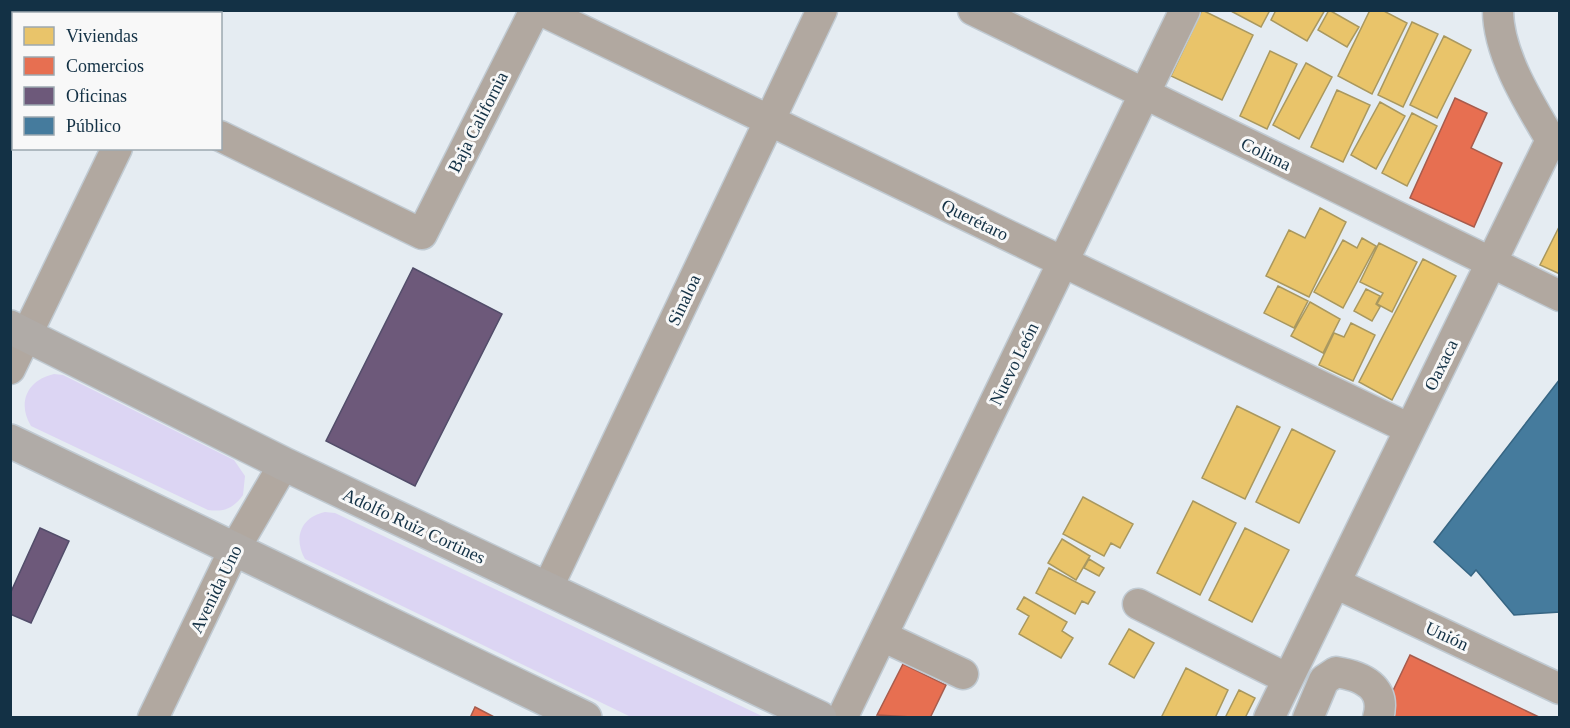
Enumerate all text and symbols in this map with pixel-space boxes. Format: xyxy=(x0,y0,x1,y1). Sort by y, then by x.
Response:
legend xyxy=(12,12,222,150)
text: Viviendas xyxy=(66,26,138,46)
text: Comercios xyxy=(66,56,144,76)
street label: Baja California xyxy=(444,68,512,176)
text: Oficinas xyxy=(66,86,127,106)
text: Público xyxy=(66,116,121,136)
street label: Colima xyxy=(1238,133,1294,175)
street label: Querétaro xyxy=(938,195,1012,245)
street label: Sinaloa xyxy=(664,271,704,329)
street label: Nuevo León xyxy=(985,319,1043,409)
street label: Oaxaca xyxy=(1420,336,1462,394)
street label: Adolfo Ruiz Cortines xyxy=(340,484,488,568)
street label: Avenida Uno xyxy=(186,542,246,636)
street label: Unión xyxy=(1422,617,1472,655)

